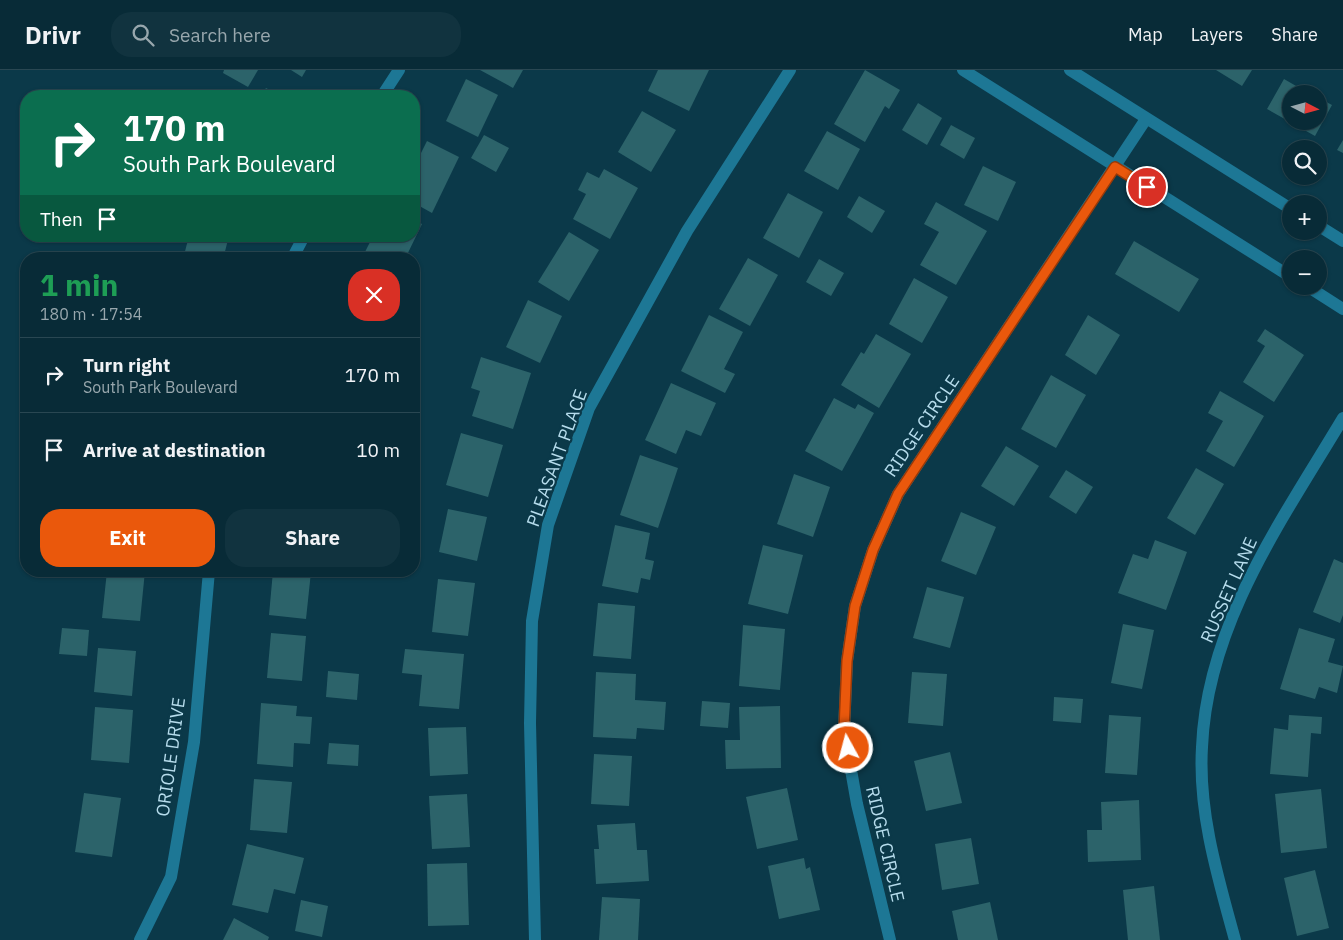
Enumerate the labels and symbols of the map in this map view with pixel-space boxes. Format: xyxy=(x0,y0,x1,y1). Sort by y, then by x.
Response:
north arrow xyxy=(1282,85,1328,130)
pin xyxy=(1126,166,1168,208)
street label: RIDGE CIRCLE xyxy=(879,370,964,481)
street label: PLEASANT PLACE xyxy=(521,386,592,530)
street label: RUSSET LANE xyxy=(1195,533,1262,646)
street label: ORIOLE DRIVE xyxy=(151,696,190,818)
position arrow xyxy=(821,721,873,773)
street label: RIDGE CIRCLE xyxy=(861,784,910,904)

